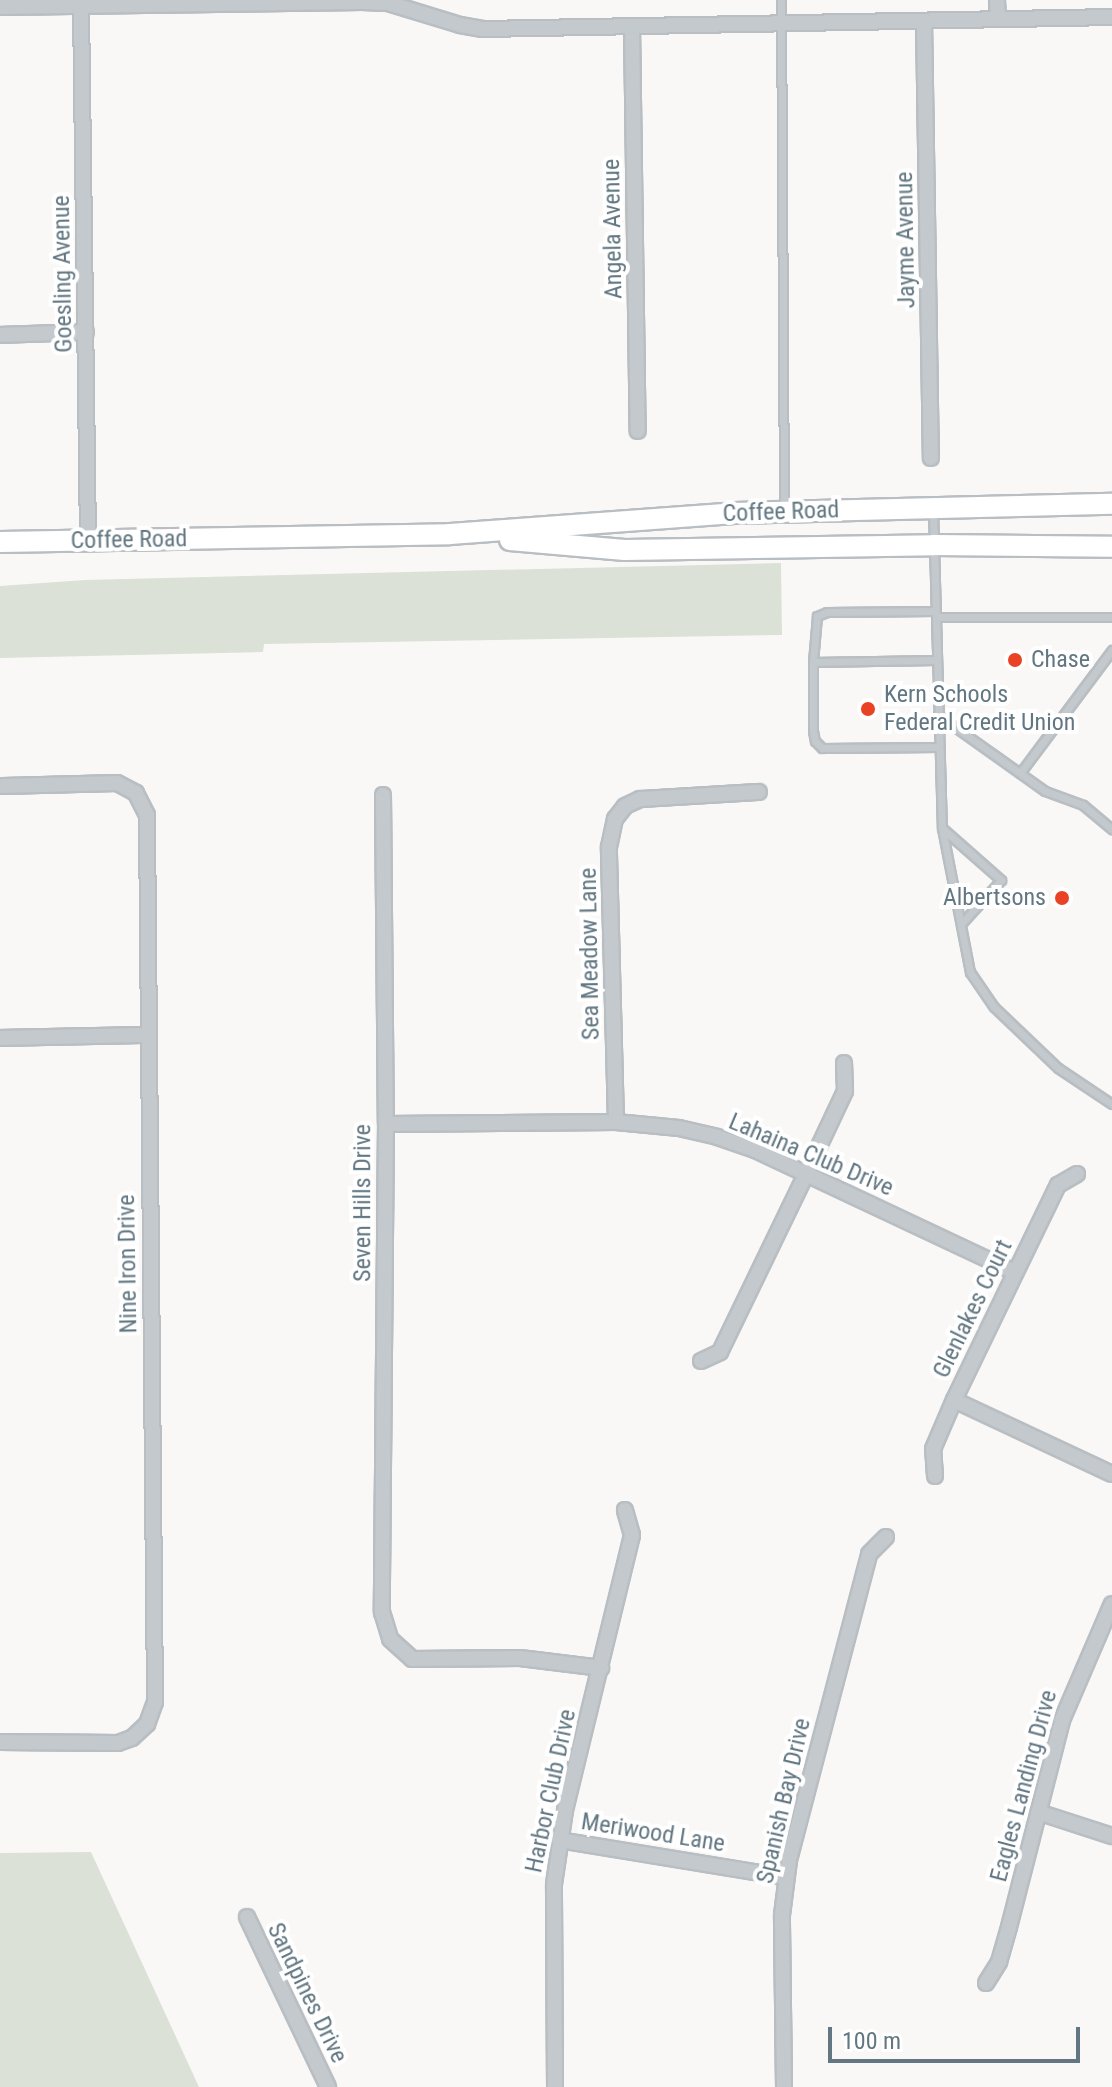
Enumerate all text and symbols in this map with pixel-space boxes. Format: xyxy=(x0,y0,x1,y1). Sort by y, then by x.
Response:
street label: Angela Avenue xyxy=(597,159,629,299)
street label: Jayme Avenue xyxy=(890,171,922,309)
street label: Goesling Avenue xyxy=(47,195,79,353)
street label: Coffee Road xyxy=(722,496,840,528)
street label: Coffee Road xyxy=(70,525,188,555)
place label: Chase xyxy=(1031,646,1090,674)
marker: Chase xyxy=(1006,651,1024,669)
place label: Kern Schools Federal Credit Union xyxy=(884,681,1075,737)
marker: Kern Schools Federal Credit Union xyxy=(859,700,877,718)
street label: Sea Meadow Lane xyxy=(574,868,606,1040)
place label: Albertsons xyxy=(943,884,1046,912)
marker: Albertsons xyxy=(1053,889,1071,907)
street label: Lahaina Club Drive xyxy=(724,1107,898,1203)
street label: Seven Hills Drive xyxy=(349,1124,377,1282)
street label: Nine Iron Drive xyxy=(112,1194,144,1334)
street label: Glenlakes Court xyxy=(927,1235,1019,1383)
street label: Eagles Landing Drive xyxy=(985,1687,1063,1885)
street label: Harbor Club Drive xyxy=(520,1707,582,1875)
street label: Spanish Bay Drive xyxy=(751,1716,817,1886)
street label: Meriwood Lane xyxy=(579,1807,727,1859)
street label: Sandpines Drive xyxy=(261,1918,353,2068)
scale bar xyxy=(832,2011,1084,2061)
text: 100 m xyxy=(842,2027,901,2055)

